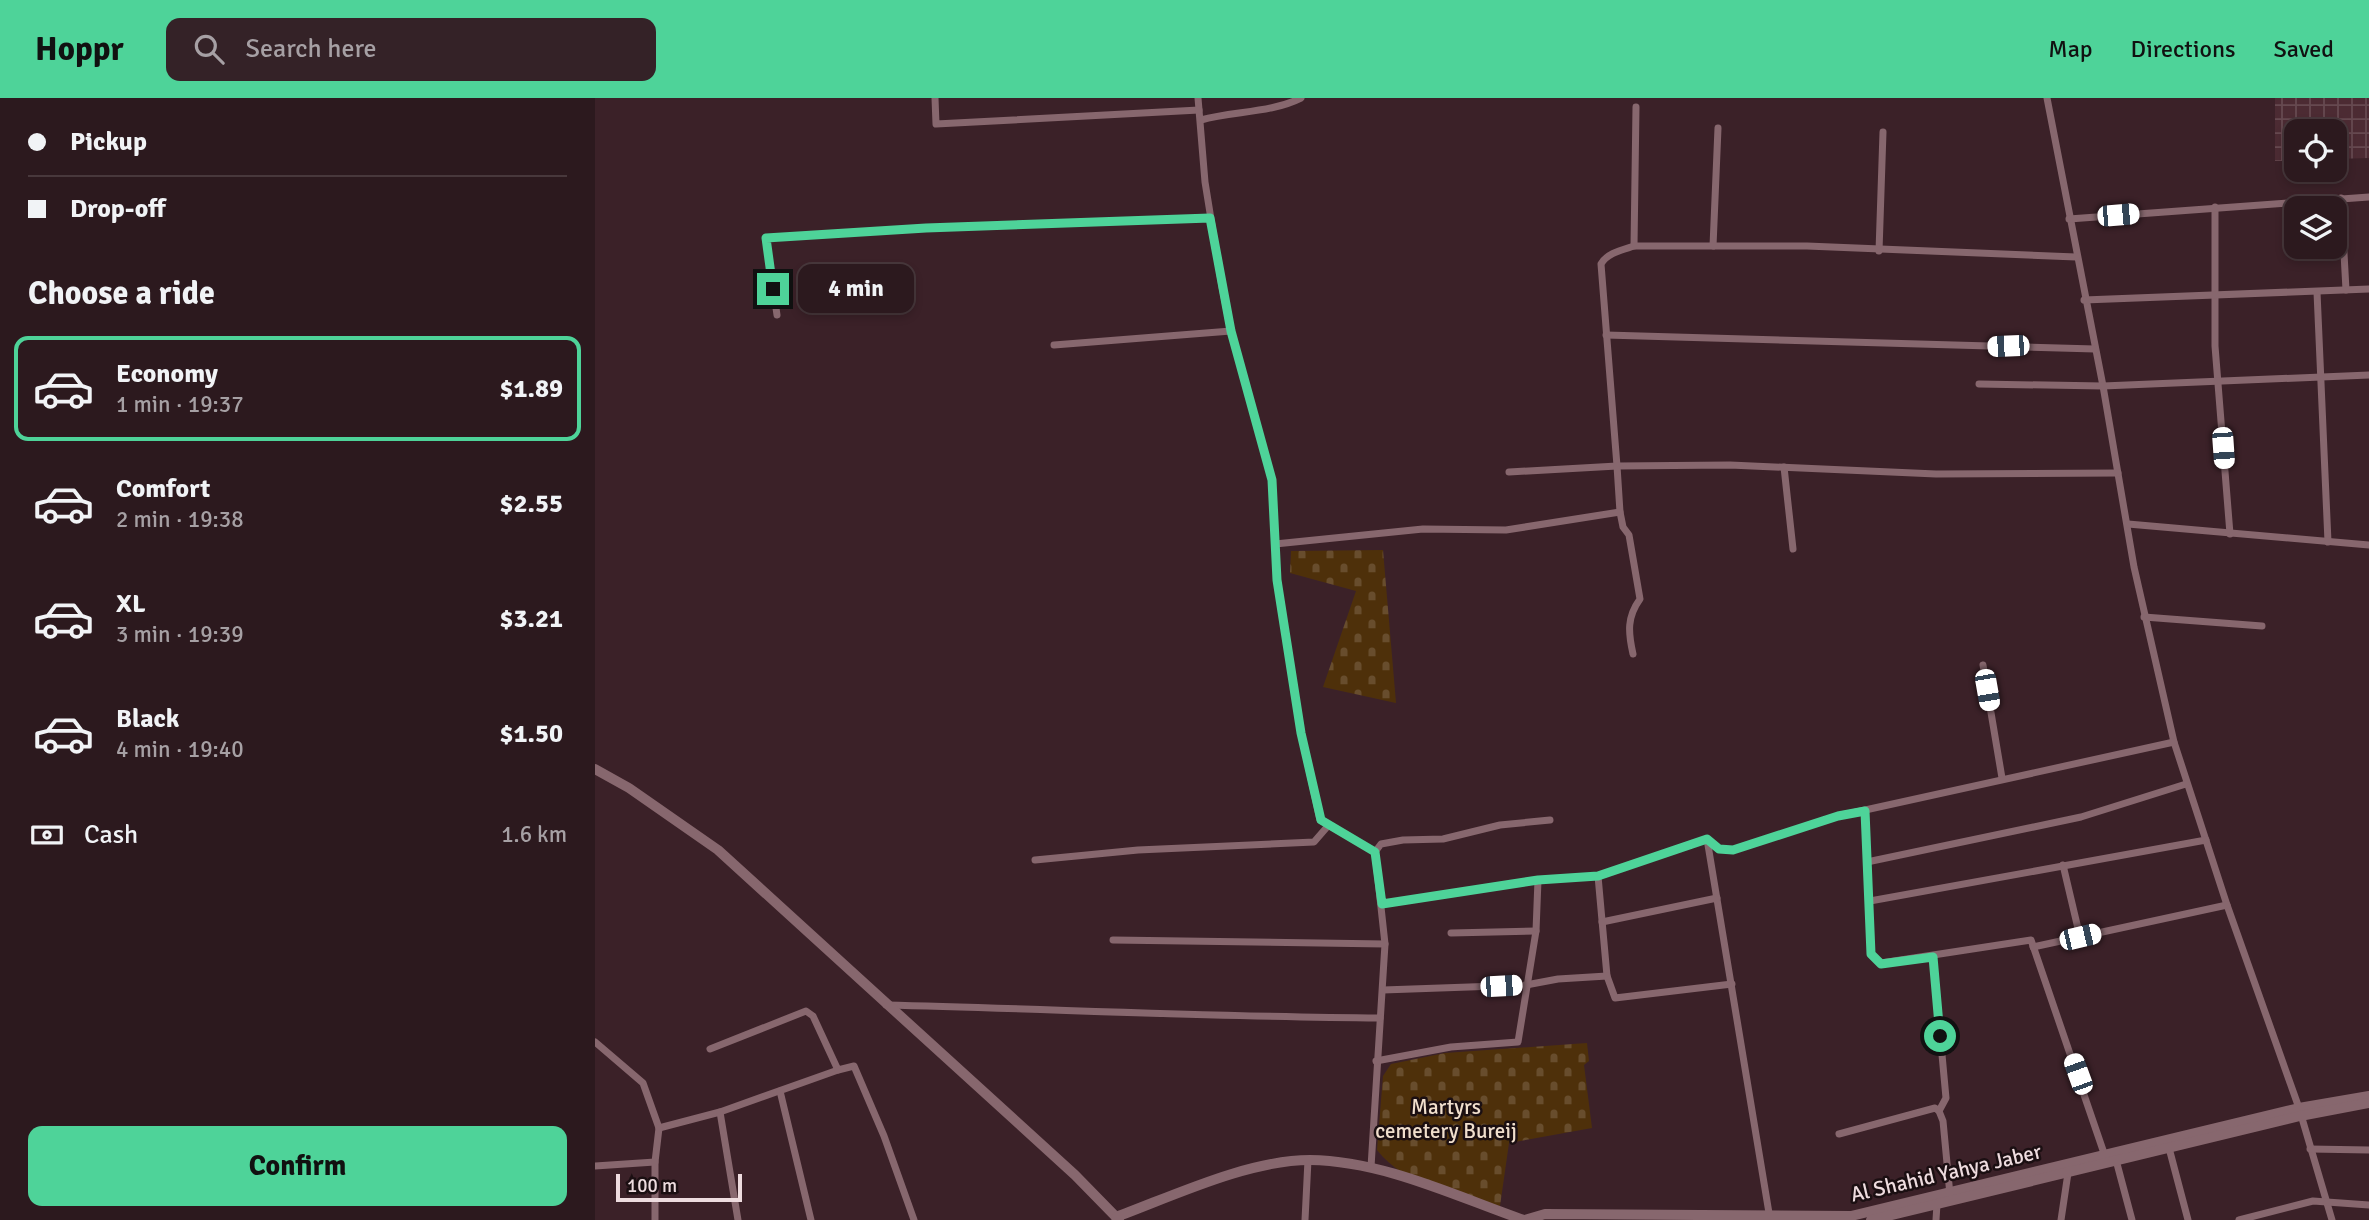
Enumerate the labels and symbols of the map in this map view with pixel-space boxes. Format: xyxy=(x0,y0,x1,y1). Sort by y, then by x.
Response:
car xyxy=(2097,203,2140,227)
callout: 4 min xyxy=(797,264,913,314)
route end xyxy=(757,273,789,305)
car xyxy=(1987,335,2030,357)
car xyxy=(2212,426,2235,470)
car xyxy=(1974,667,2001,713)
car xyxy=(2058,922,2103,952)
car xyxy=(1480,974,1523,998)
route start xyxy=(1924,1020,1956,1052)
car xyxy=(2061,1051,2096,1097)
park label: Martyrs cemetery Bureij xyxy=(1375,1094,1517,1144)
street label: Al Shahid Yahya Jaber xyxy=(1848,1138,2044,1208)
scale bar xyxy=(616,1171,742,1203)

